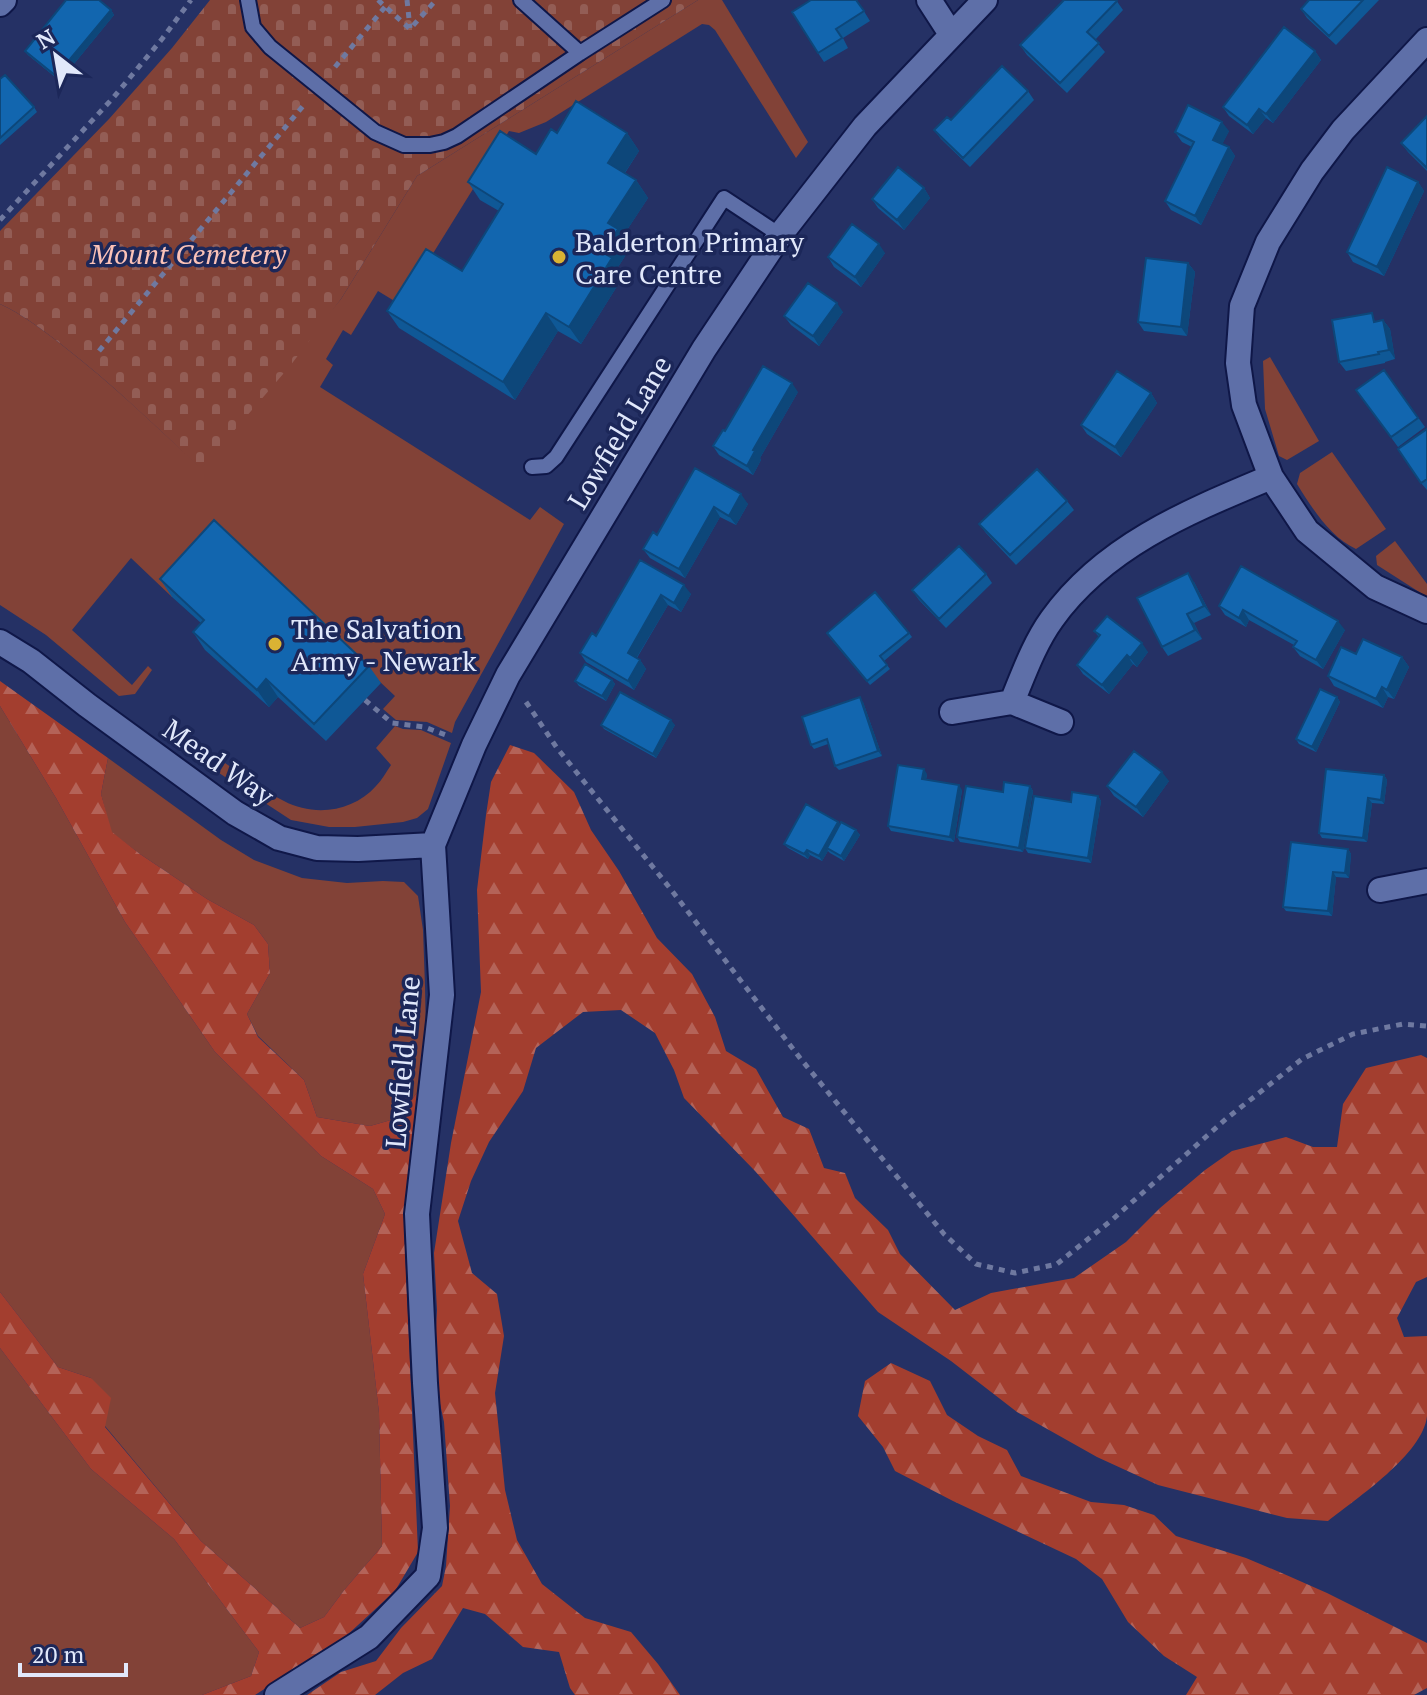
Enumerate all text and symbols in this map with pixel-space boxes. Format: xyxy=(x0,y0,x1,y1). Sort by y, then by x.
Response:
north arrow xyxy=(16,16,96,96)
text: N xyxy=(31,22,60,55)
place label: Balderton Primary Care Centre xyxy=(575,223,805,292)
park label: Mount Cemetery xyxy=(89,235,287,272)
marker: Balderton Primary Care Centre xyxy=(550,248,568,266)
street label: Lowfield Lane xyxy=(559,348,679,516)
place label: The Salvation Army - Newark xyxy=(291,610,477,679)
marker: The Salvation Army - Newark xyxy=(266,635,284,653)
street label: Mead Way xyxy=(156,710,283,814)
street label: Lowfield Lane xyxy=(376,974,428,1150)
scale bar xyxy=(20,1627,126,1677)
text: 20 m xyxy=(32,1638,84,1670)

